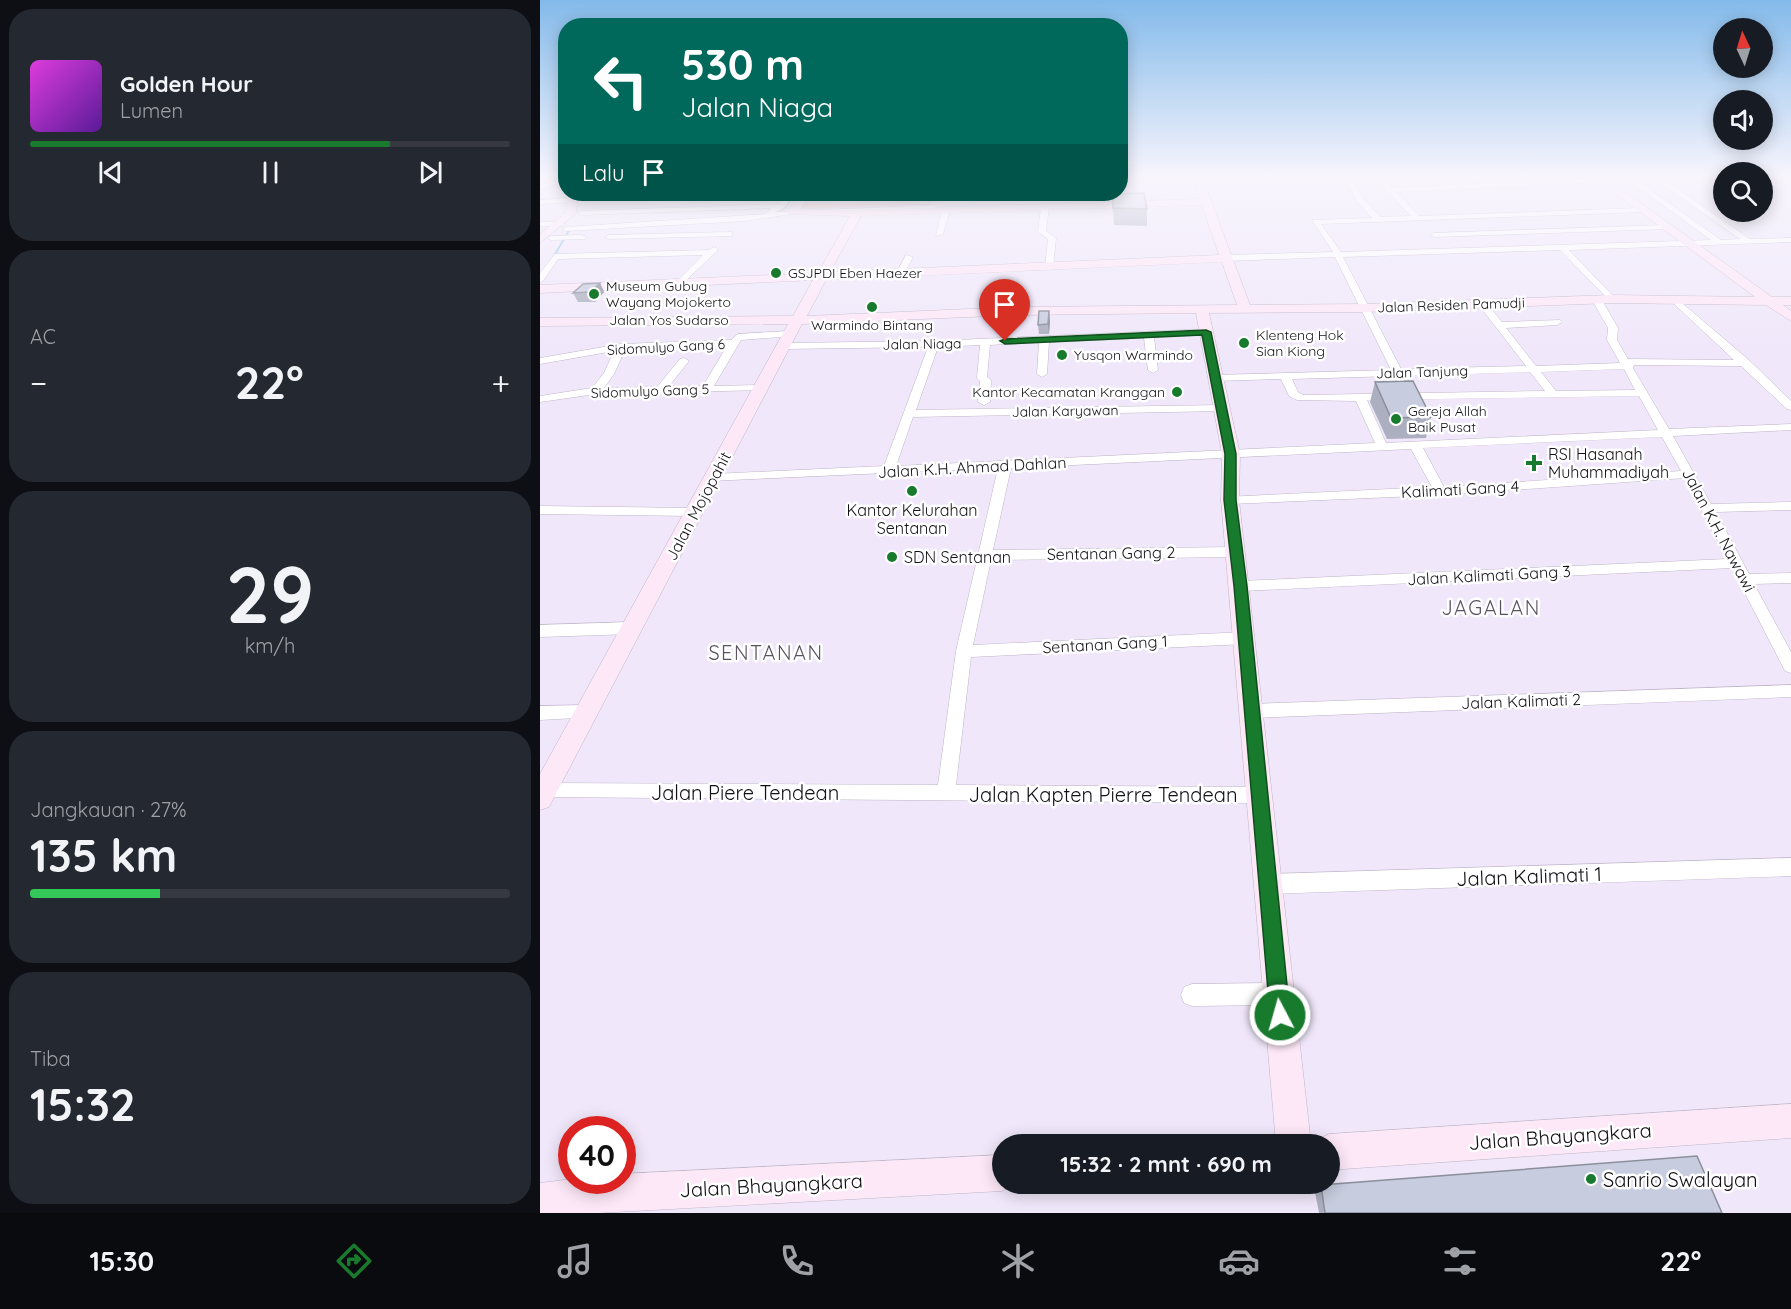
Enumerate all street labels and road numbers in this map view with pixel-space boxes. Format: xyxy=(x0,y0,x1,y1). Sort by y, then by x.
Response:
street label: Jalan Residen Pamudji xyxy=(1377,293,1525,317)
street label: Jalan Yos Sudarso xyxy=(609,311,729,329)
street label: Jalan Niaga xyxy=(882,334,962,354)
street label: Sidomulyo Gang 6 xyxy=(606,335,726,359)
street label: Jalan Tanjung xyxy=(1376,361,1468,383)
street label: Sidomulyo Gang 5 xyxy=(591,380,709,402)
street label: Jalan Karyawan xyxy=(1011,401,1119,421)
street label: Jalan Mojopahit xyxy=(661,448,735,564)
street label: Jalan K.H. Ahmad Dahlan xyxy=(877,452,1067,482)
street label: Jalan K.H. Nawawi xyxy=(1678,465,1760,595)
street label: Kalimati Gang 4 xyxy=(1400,476,1520,502)
street label: Sentanan Gang 2 xyxy=(1047,542,1176,564)
street label: Jalan Kalimati Gang 3 xyxy=(1407,561,1571,589)
street label: Sentanan Gang 1 xyxy=(1042,631,1168,657)
street label: Jalan Kalimati 2 xyxy=(1461,689,1581,713)
street label: Jalan Piere Tendean xyxy=(651,780,839,805)
street label: Jalan Kapten Pierre Tendean xyxy=(969,782,1237,807)
street label: Jalan Kalimati 1 xyxy=(1456,861,1602,891)
street label: Jalan Bhayangkara xyxy=(1468,1117,1652,1155)
street label: Jalan Bhayangkara xyxy=(679,1168,863,1202)

